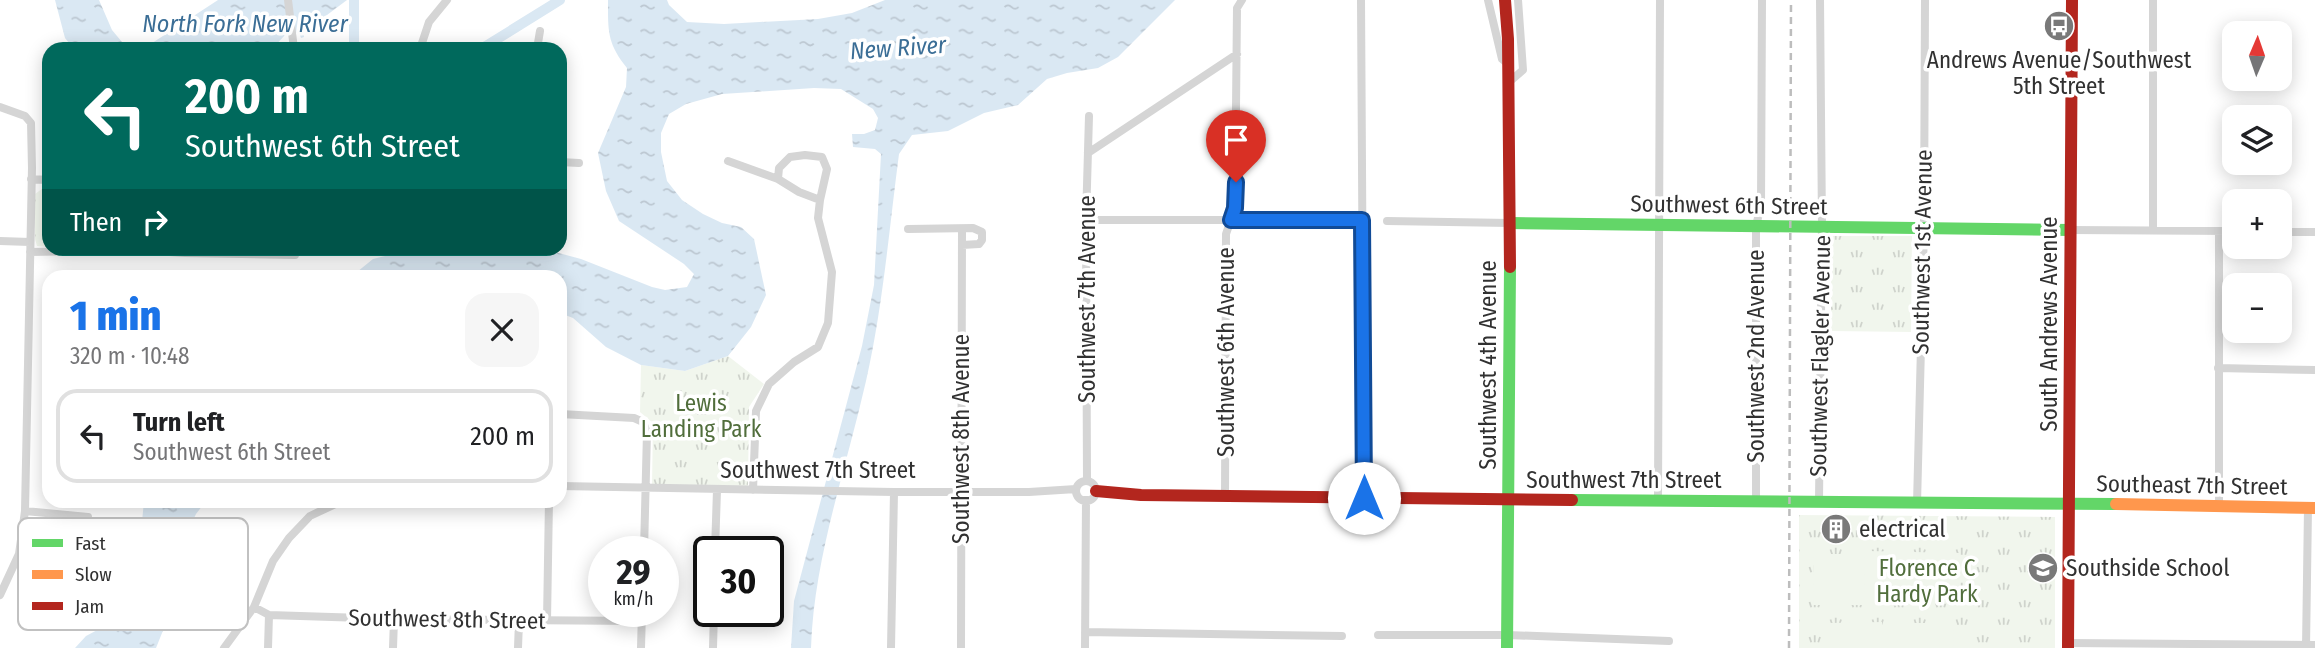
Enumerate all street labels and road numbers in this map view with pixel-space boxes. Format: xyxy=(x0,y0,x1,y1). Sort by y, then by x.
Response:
street label: Southwest 1st Avenue xyxy=(1906,149,1938,355)
street label: Southwest 6th Street xyxy=(1630,189,1828,221)
street label: Southwest 7th Avenue xyxy=(1073,195,1101,403)
street label: South Andrews Avenue xyxy=(2035,216,2063,432)
street label: Southwest Flagler Avenue xyxy=(1804,235,1836,477)
street label: Southwest 6th Avenue xyxy=(1212,247,1240,457)
street label: Southwest 2nd Avenue xyxy=(1742,249,1770,463)
street label: Southwest 4th Avenue xyxy=(1474,260,1502,470)
street label: Southwest 8th Avenue xyxy=(947,334,975,544)
street label: Southwest 7th Street xyxy=(720,456,916,484)
street label: Southwest 7th Street xyxy=(1526,466,1722,494)
street label: Southeast 7th Street xyxy=(2096,469,2288,501)
street label: Southwest 8th Street xyxy=(348,603,546,635)

